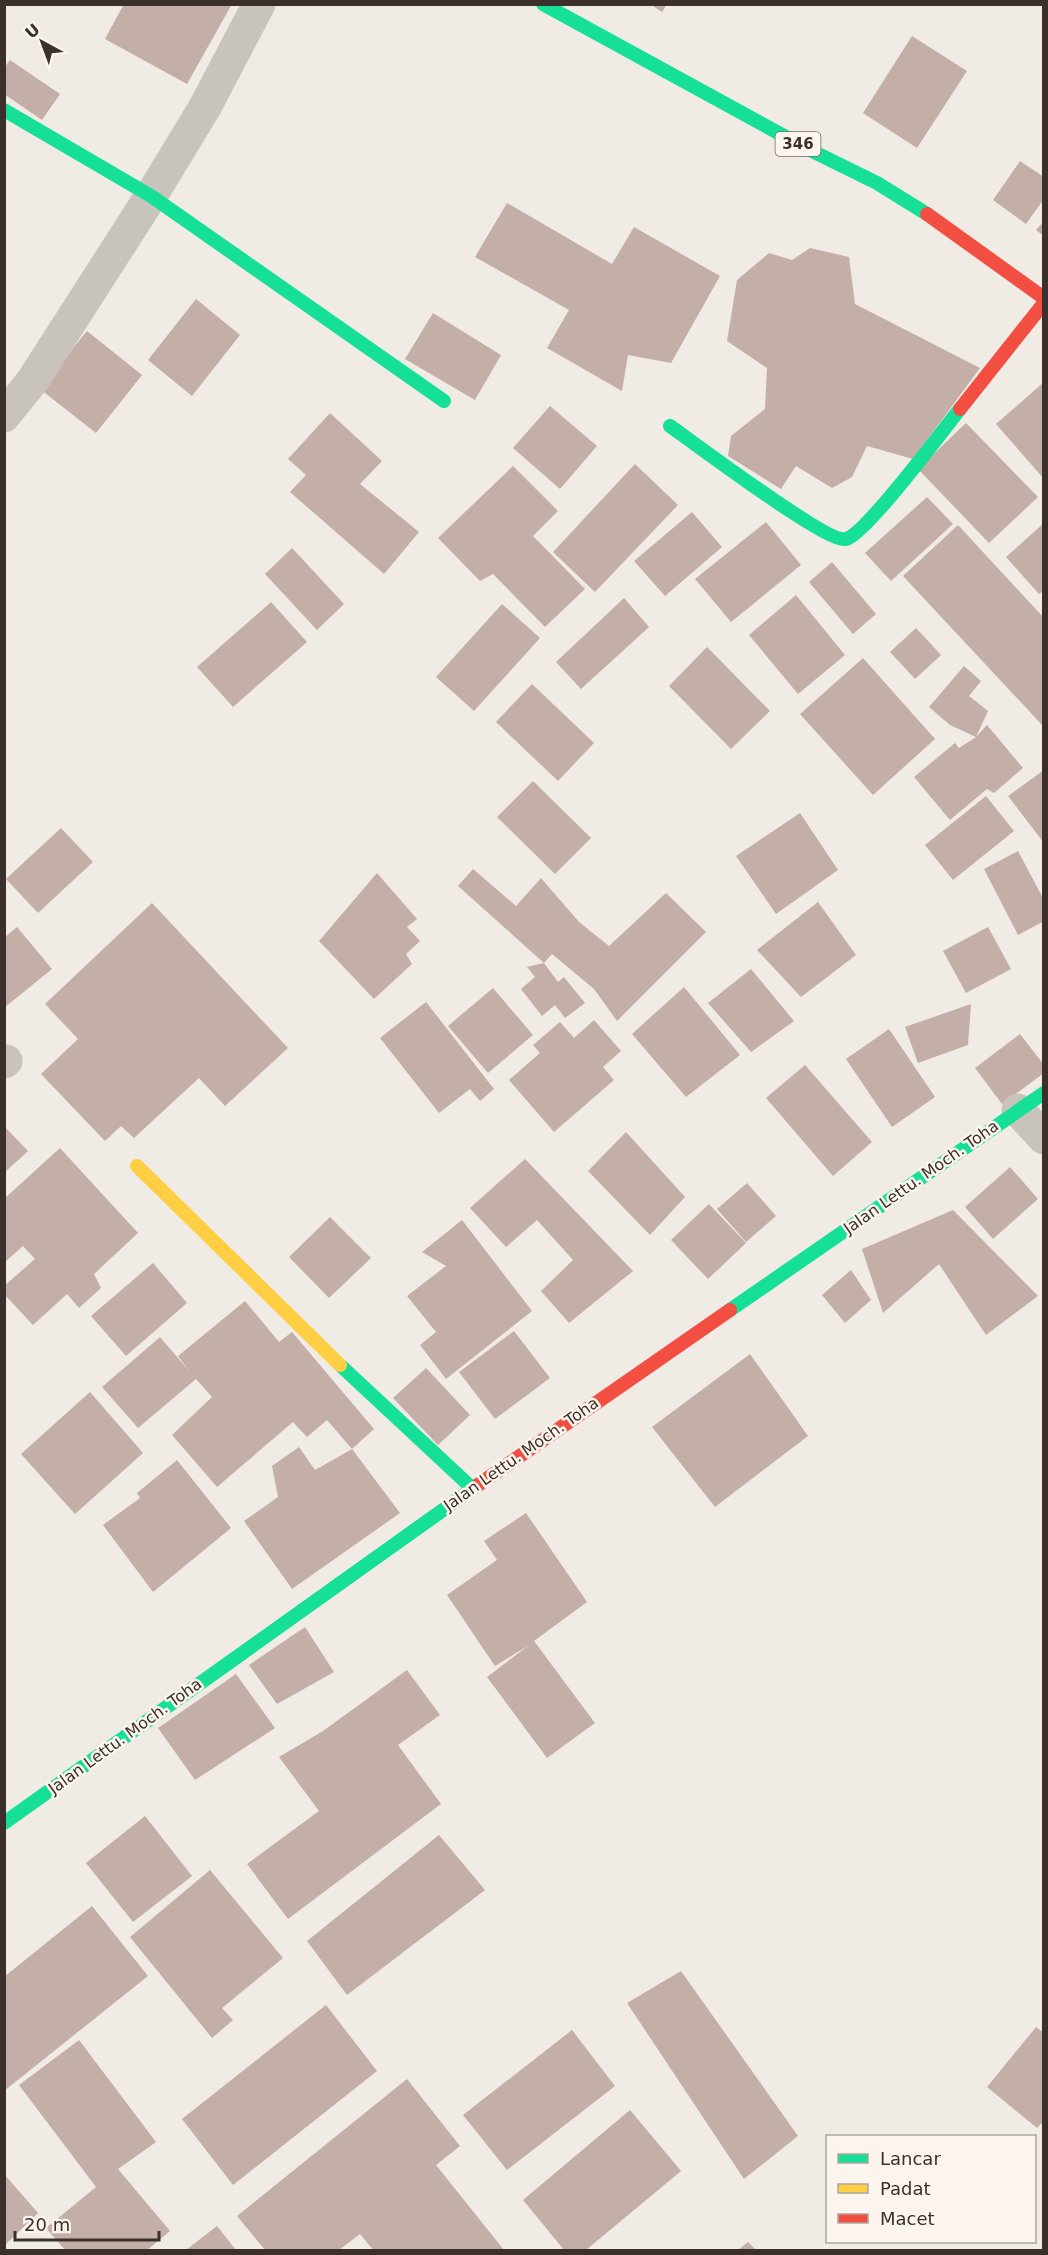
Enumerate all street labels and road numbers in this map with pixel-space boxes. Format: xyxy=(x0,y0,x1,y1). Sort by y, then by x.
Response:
road number: 346 xyxy=(776,132,820,156)
street label: Jalan Lettu. Moch. Toha xyxy=(839,1116,1002,1238)
street label: Jalan Lettu. Moch. Toha xyxy=(439,1393,602,1515)
street label: Jalan Lettu. Moch. Toha xyxy=(44,1674,205,1799)

